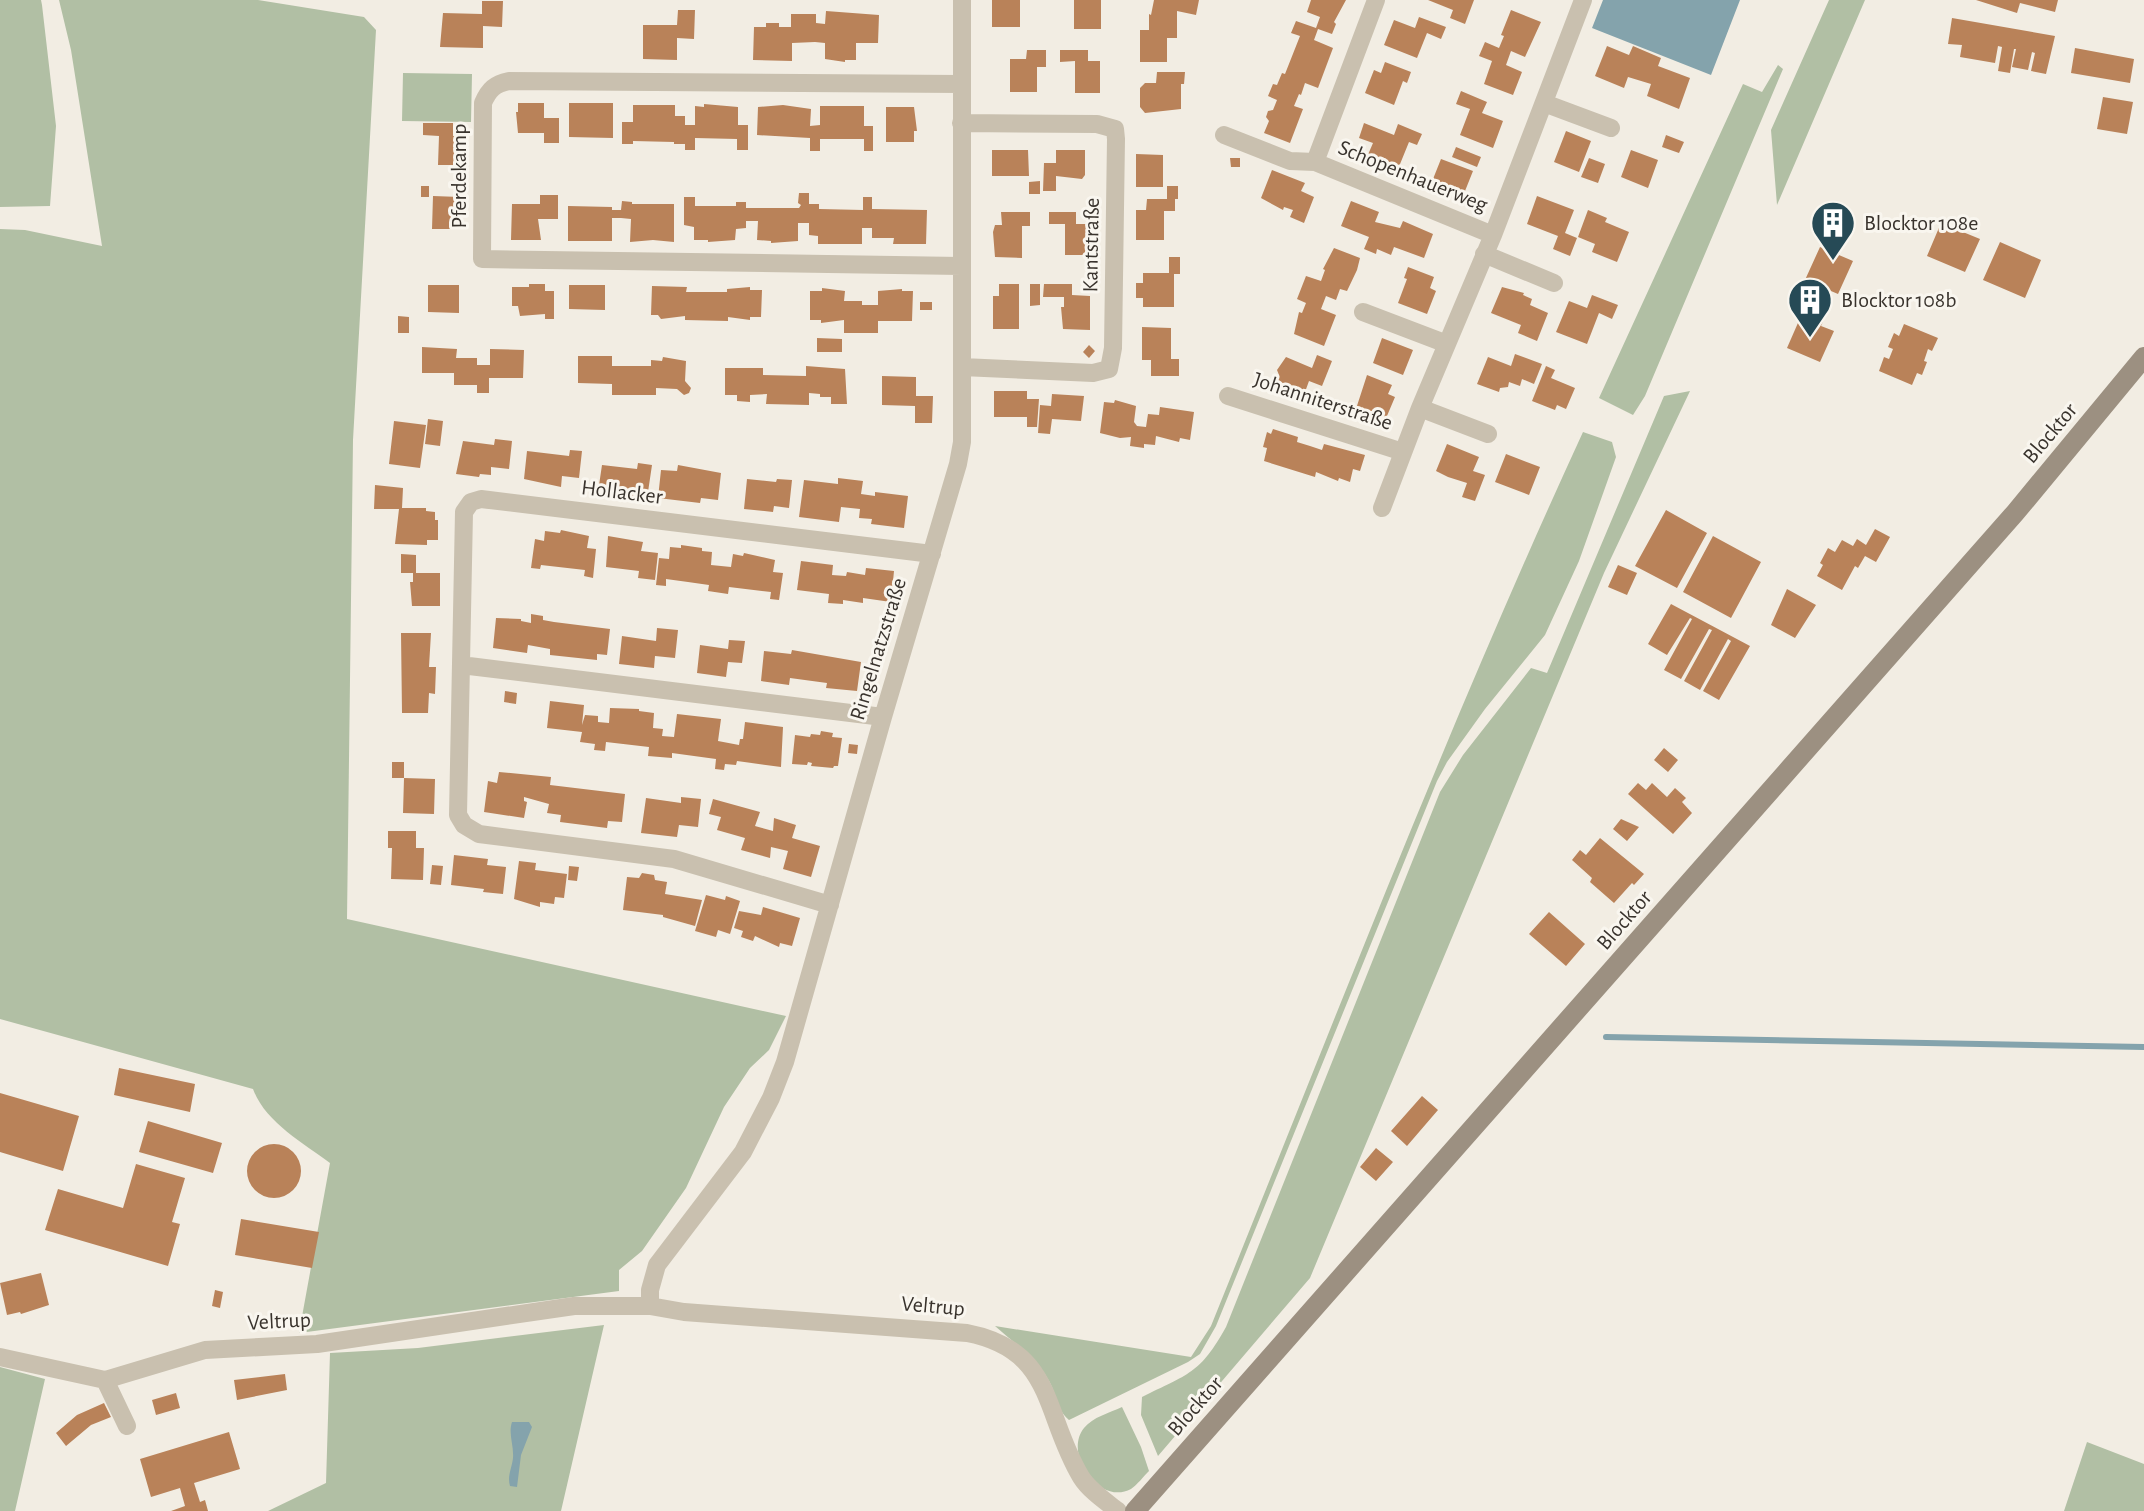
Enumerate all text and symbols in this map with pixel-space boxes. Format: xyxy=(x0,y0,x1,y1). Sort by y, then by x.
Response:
street label: Pferdekamp xyxy=(448,124,470,228)
street label: Schopenhauerweg xyxy=(1335,136,1491,216)
street label: Kantstraße xyxy=(1079,197,1103,293)
building icon: Blocktor 108e xyxy=(1809,199,1857,262)
place label: Blocktor 108e xyxy=(1864,212,1978,234)
building icon: Blocktor 108b xyxy=(1786,276,1834,339)
place label: Blocktor 108b xyxy=(1841,289,1957,311)
street label: Johanniterstraße xyxy=(1251,368,1395,434)
street label: Blocktor xyxy=(2019,399,2081,467)
street label: Hollacker xyxy=(580,476,664,508)
street label: Ringelnatzstraße xyxy=(846,575,910,723)
street label: Blocktor xyxy=(1592,886,1656,954)
street label: Veltrup xyxy=(900,1292,966,1320)
street label: Veltrup xyxy=(247,1308,311,1334)
street label: Blocktor xyxy=(1163,1372,1227,1440)

